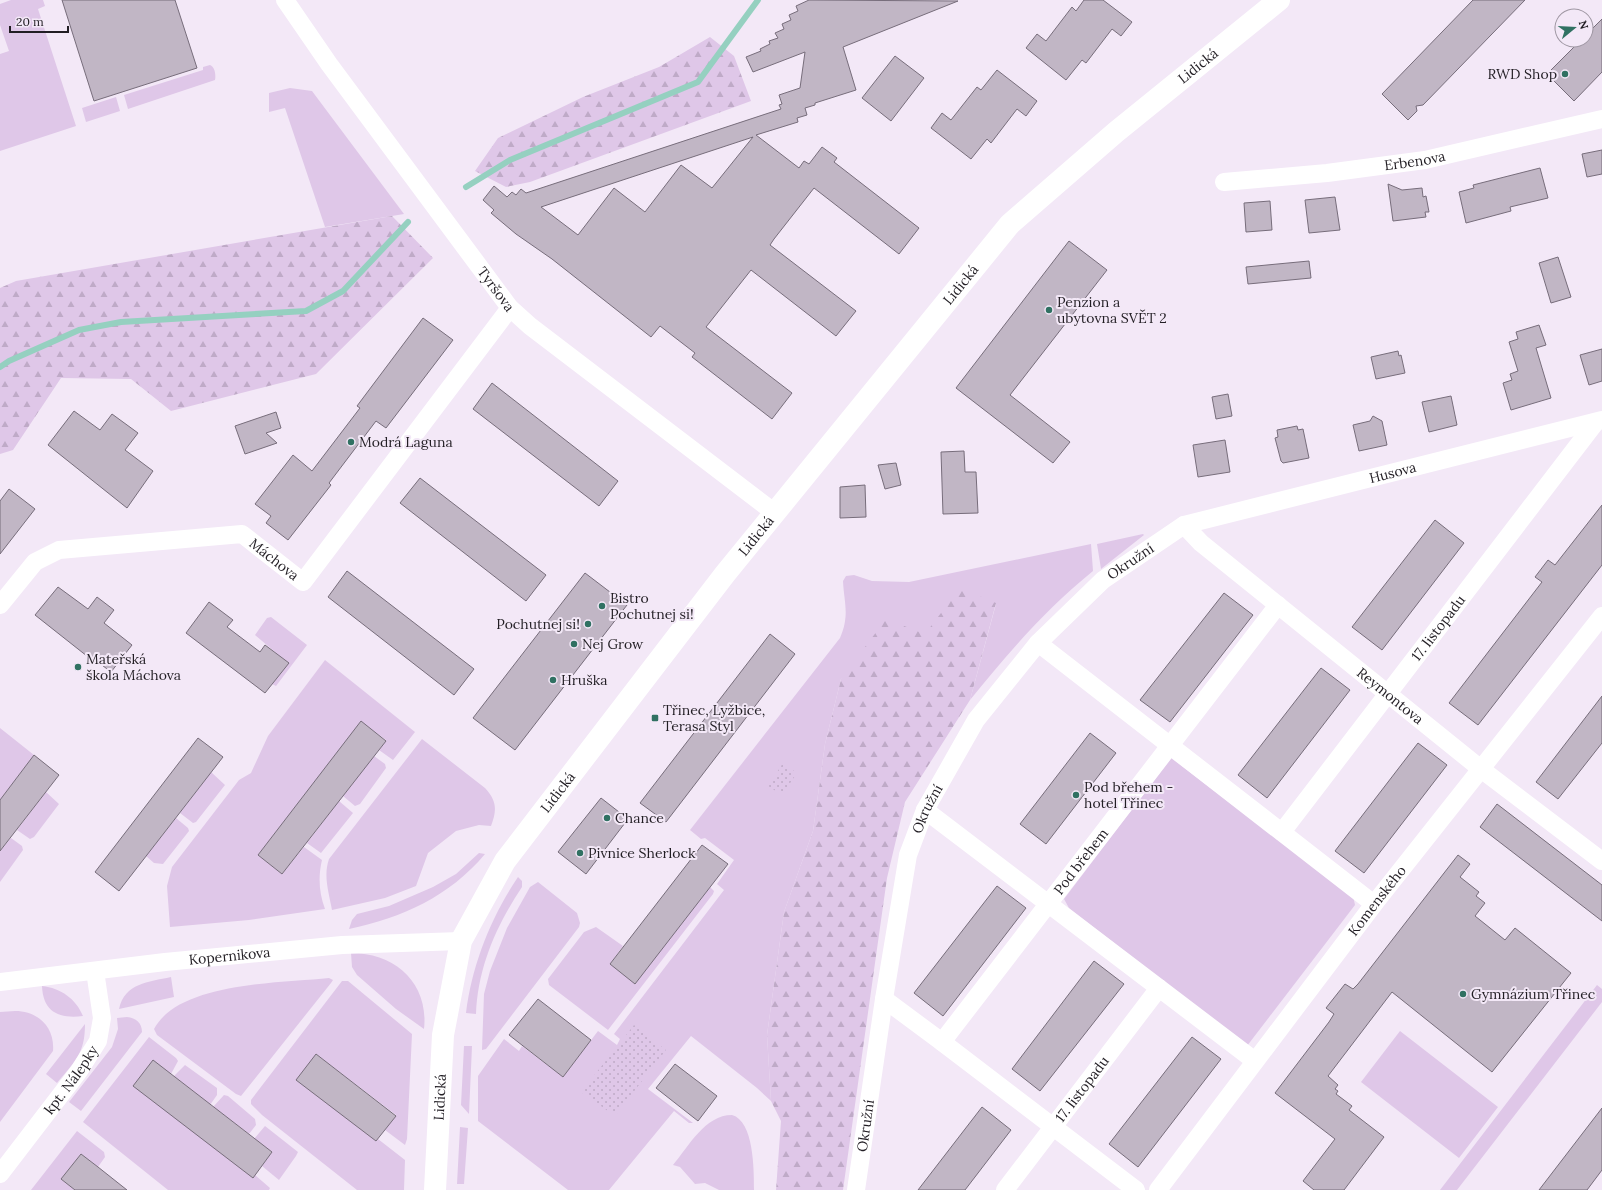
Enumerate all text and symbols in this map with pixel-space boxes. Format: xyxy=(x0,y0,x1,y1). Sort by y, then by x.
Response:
scale bar xyxy=(10,8,68,34)
north arrow xyxy=(1554,8,1594,48)
text: 20 m xyxy=(16,14,44,29)
text: N xyxy=(1576,19,1592,32)
street label: Lidická xyxy=(1174,44,1222,87)
place label: RWD Shop xyxy=(1487,65,1557,83)
marker: RWD Shop xyxy=(1560,69,1570,79)
street label: Erbenova xyxy=(1383,147,1447,174)
street label: Lidická xyxy=(939,261,982,308)
street label: Tyršova xyxy=(474,263,519,315)
place label: Penzion a ubytovna SVĚT 2 xyxy=(1057,293,1167,327)
marker: Penzion a ubytovna SVĚT 2 xyxy=(1044,305,1054,315)
place label: Modrá Laguna xyxy=(359,433,453,451)
marker: Modrá Laguna xyxy=(346,437,356,447)
street label: Husova xyxy=(1367,458,1418,487)
street label: Lidická xyxy=(734,512,778,560)
street label: Máchova xyxy=(246,534,303,584)
street label: Okružní xyxy=(1104,539,1157,584)
place label: Bistro Pochutnej si! xyxy=(610,589,694,623)
street label: 17. listopadu xyxy=(1407,591,1469,664)
marker: Bistro Pochutnej si! xyxy=(597,601,607,611)
place label: Pochutnej si! xyxy=(496,615,580,633)
marker: Pochutnej si! xyxy=(583,619,593,629)
place label: Nej Grow xyxy=(582,635,644,653)
marker: Nej Grow xyxy=(569,639,579,649)
place label: Mateřská škola Máchova xyxy=(86,650,181,684)
marker: Mateřská škola Máchova xyxy=(73,662,83,672)
street label: Reymontova xyxy=(1353,664,1427,728)
place label: Hruška xyxy=(561,671,607,689)
marker: Hruška xyxy=(548,675,558,685)
place label: Třinec, Lyžbice, Terasa Styl xyxy=(663,701,765,735)
marker: Třinec, Lyžbice, Terasa Styl xyxy=(650,713,660,723)
street label: Lidická xyxy=(536,768,579,816)
place label: Pod břehem - hotel Třinec xyxy=(1084,778,1173,812)
street label: Okružní xyxy=(908,781,947,836)
marker: Pod břehem - hotel Třinec xyxy=(1071,790,1081,800)
place label: Chance xyxy=(615,809,664,827)
marker: Chance xyxy=(602,813,612,823)
street label: Pod břehem xyxy=(1050,824,1112,898)
place label: Pivnice Sherlock xyxy=(588,844,696,862)
marker: Pivnice Sherlock xyxy=(575,848,585,858)
street label: Komenského xyxy=(1344,862,1410,939)
street label: Kopernikova xyxy=(188,943,271,969)
place label: Gymnázium Třinec xyxy=(1471,985,1595,1003)
marker: Gymnázium Třinec xyxy=(1458,989,1468,999)
street label: kpt. Nálepky xyxy=(40,1041,102,1118)
street label: 17. listopadu xyxy=(1051,1052,1113,1126)
street label: Lidická xyxy=(430,1073,450,1121)
street label: Okružní xyxy=(853,1098,878,1153)

